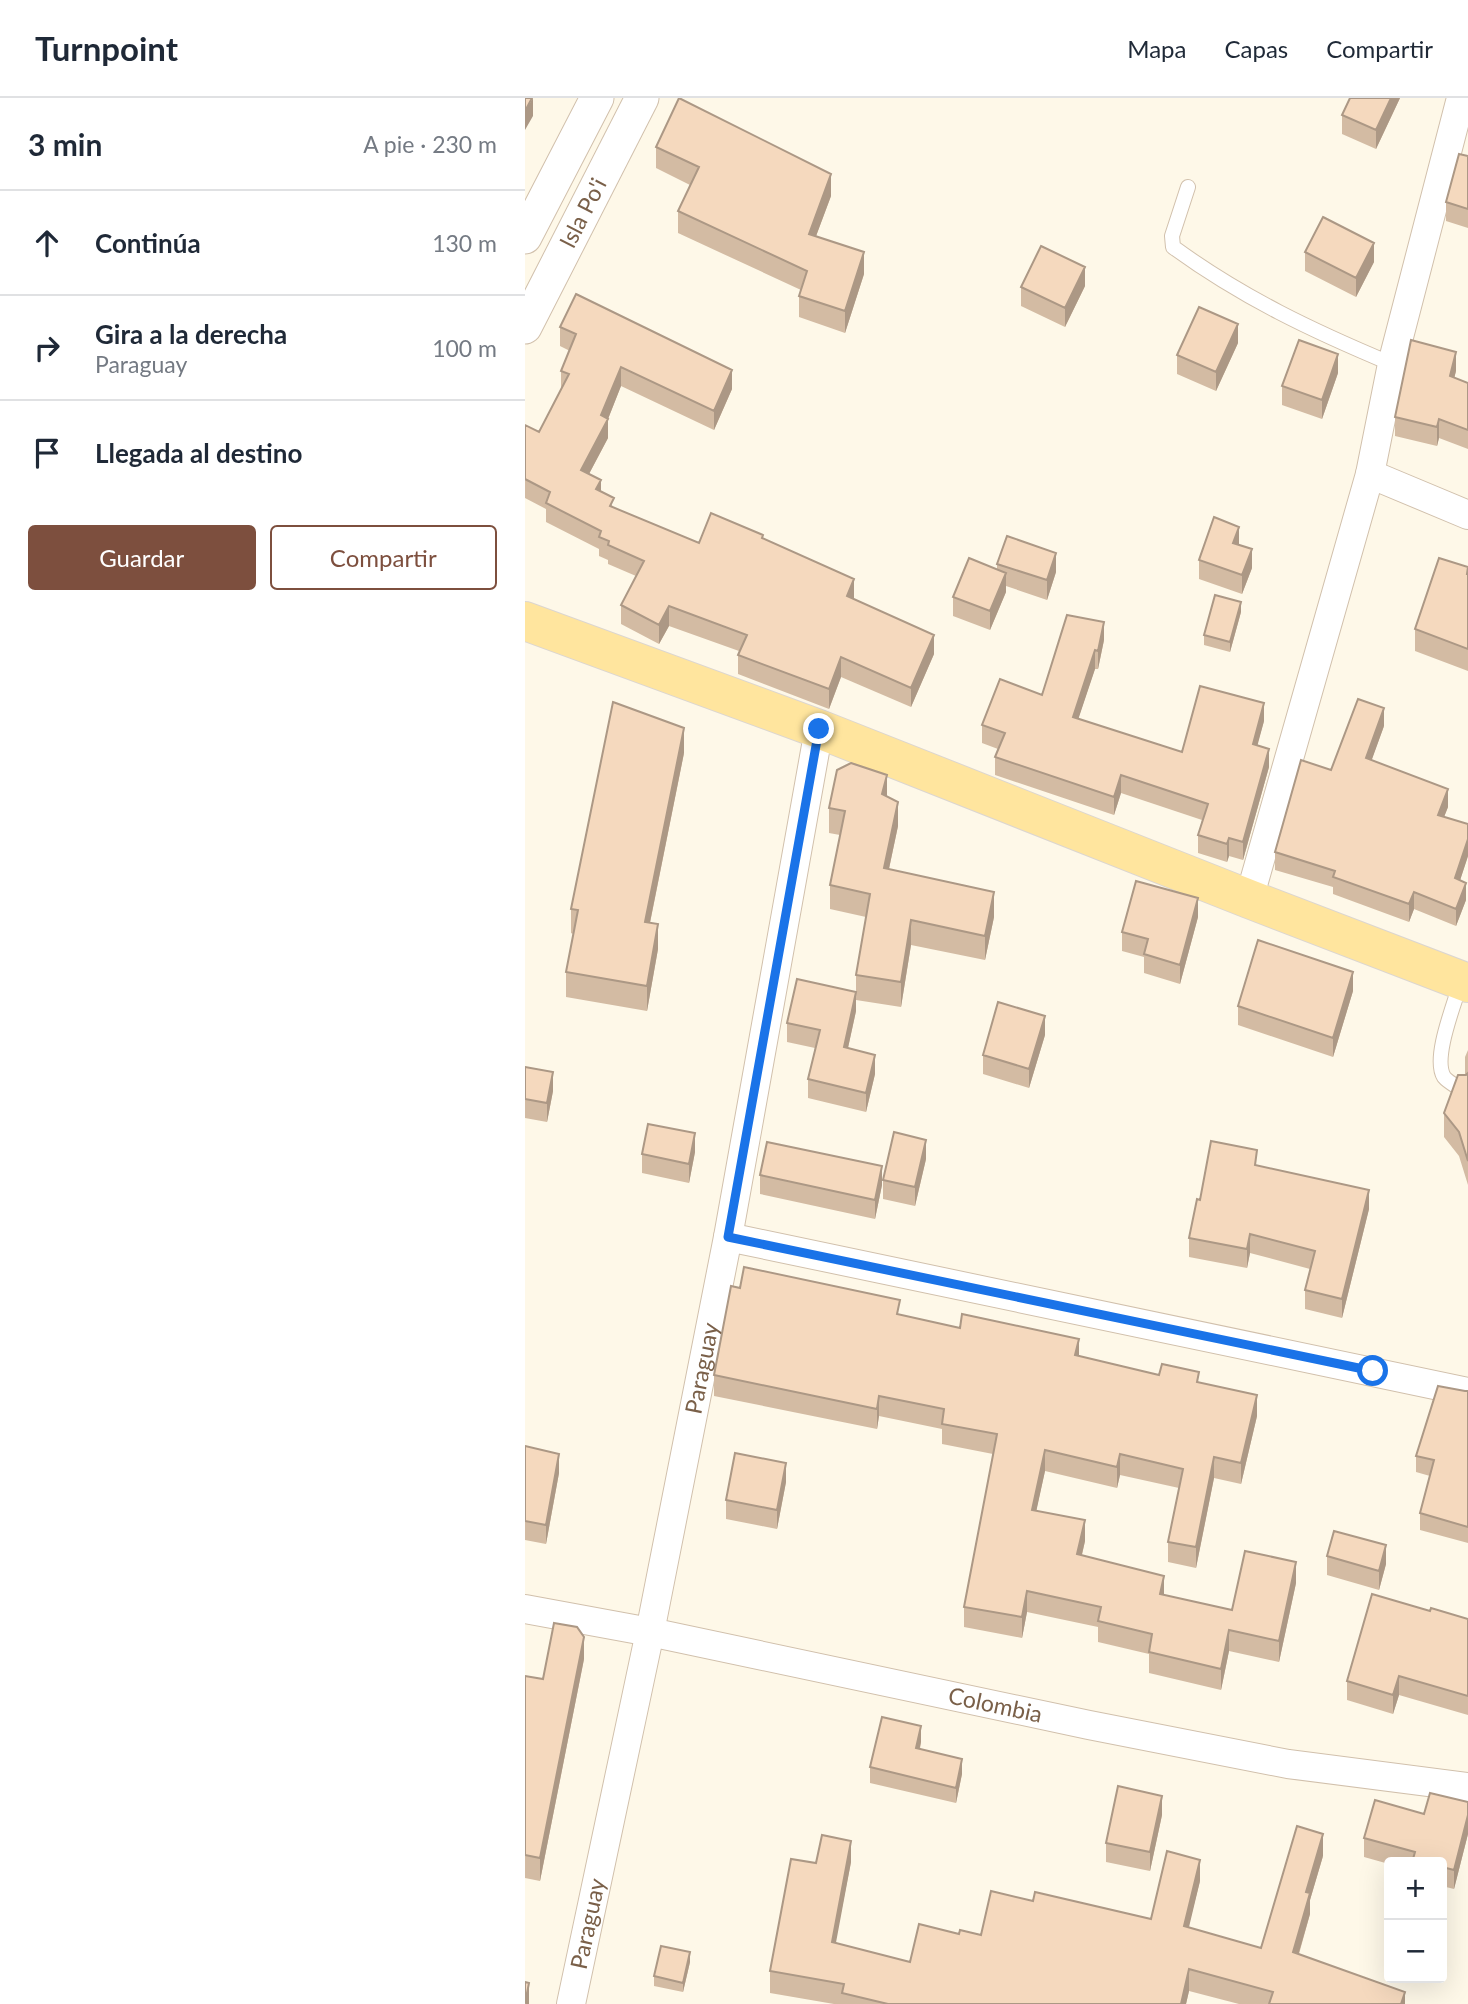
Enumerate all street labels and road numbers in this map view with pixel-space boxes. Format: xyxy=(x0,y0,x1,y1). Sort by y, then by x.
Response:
street label: Isla Po'i xyxy=(553,173,612,252)
street label: Paraguay xyxy=(678,1320,724,1416)
street label: Colombia xyxy=(946,1681,1045,1728)
street label: Paraguay xyxy=(564,1875,610,1972)

